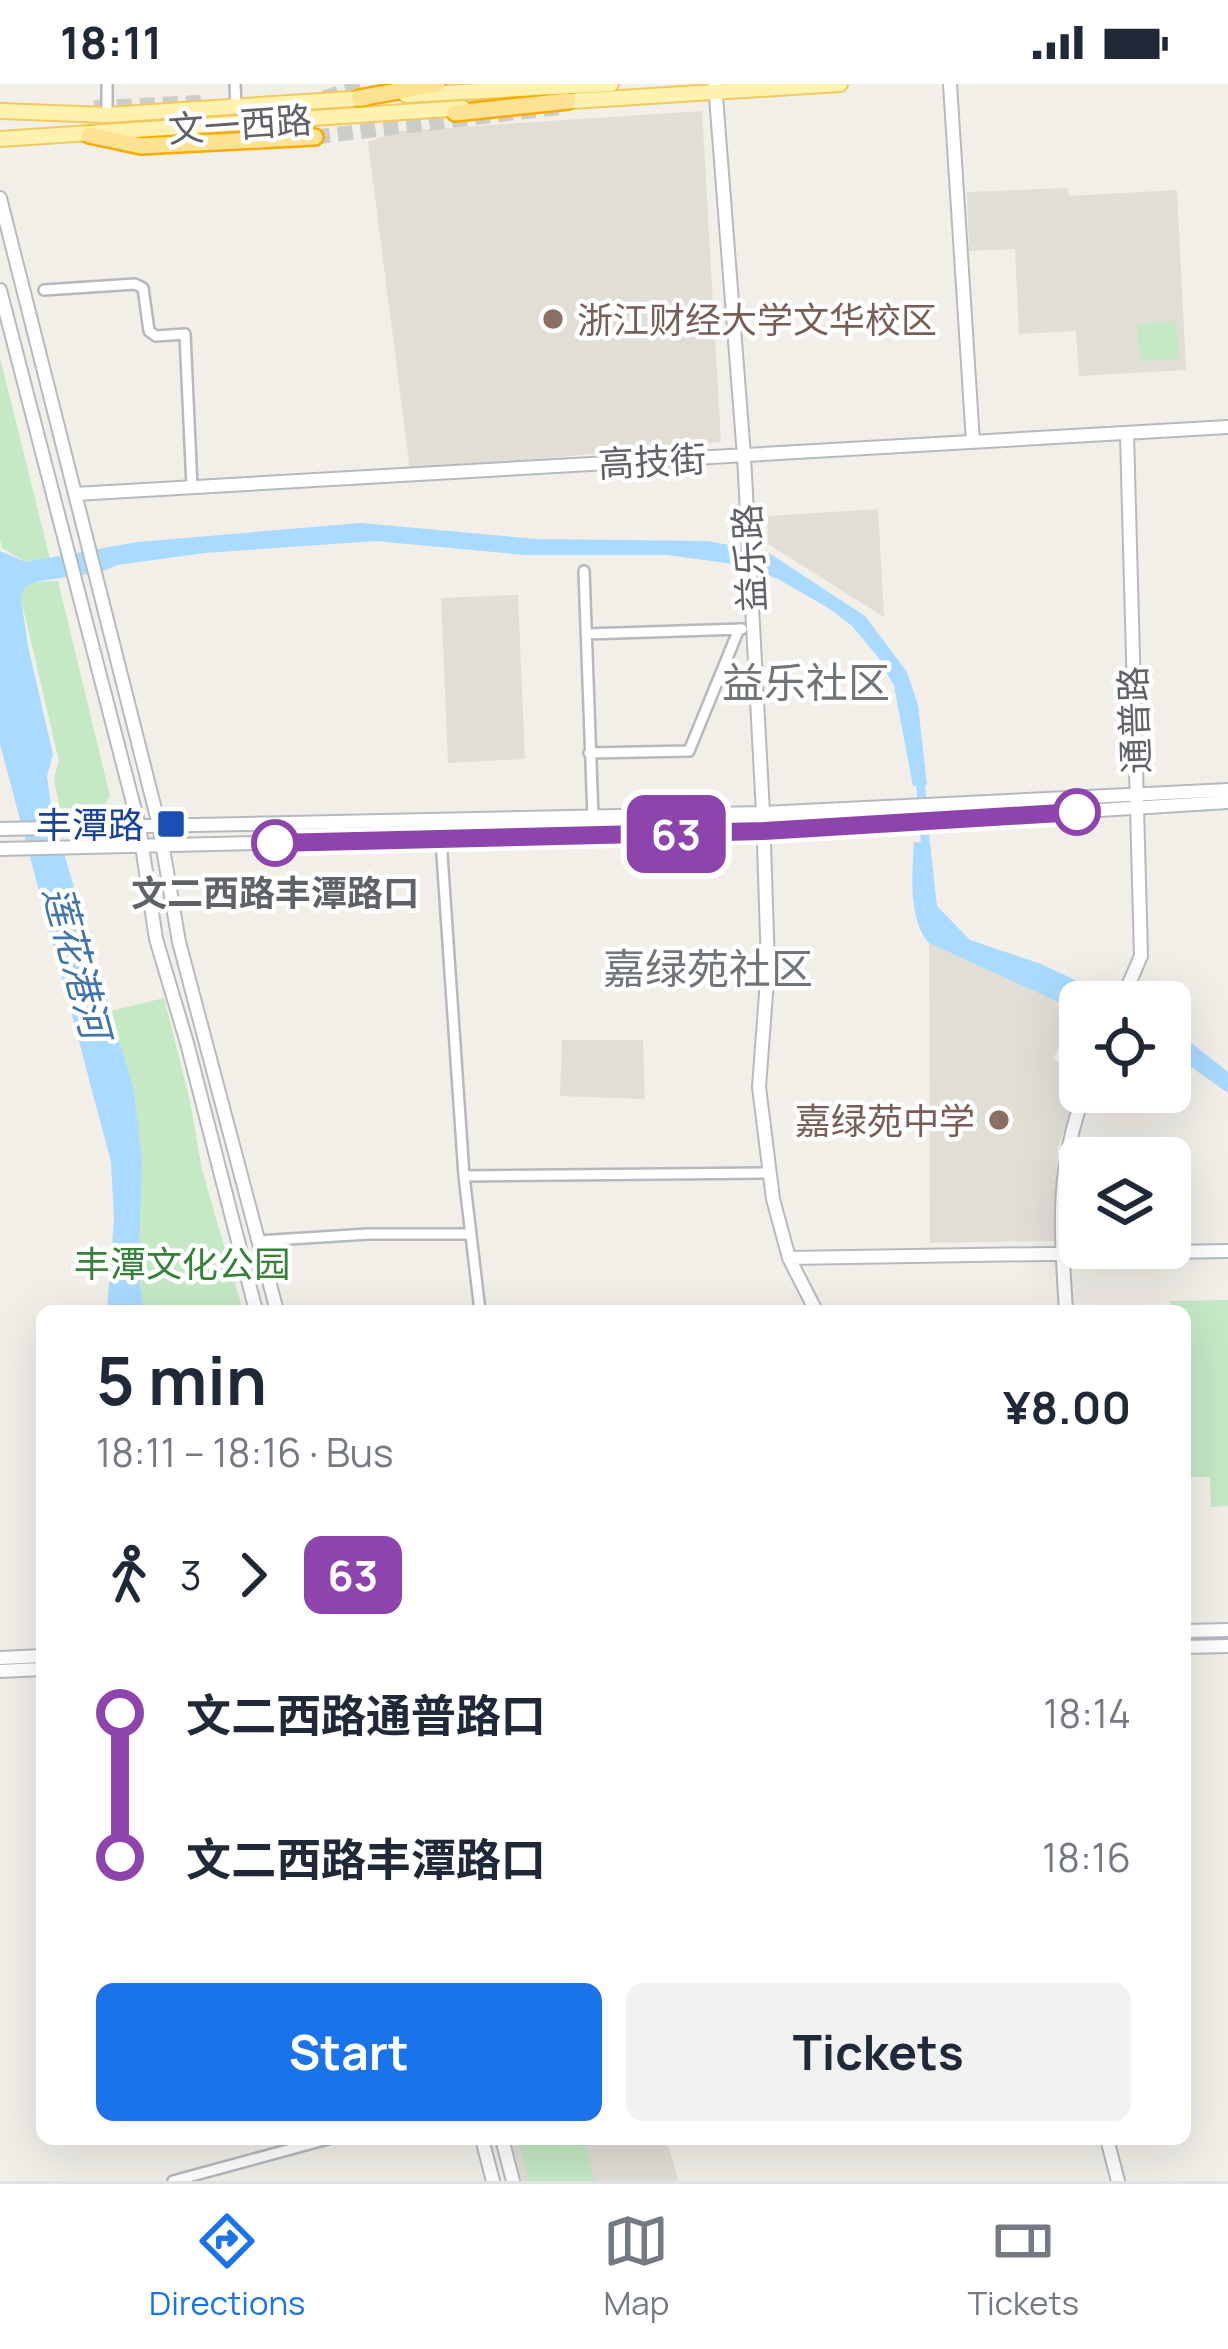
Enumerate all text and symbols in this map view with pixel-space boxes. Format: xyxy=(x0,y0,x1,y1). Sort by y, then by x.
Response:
text: 18:11 xyxy=(60,11,162,73)
street label: 文一西路 xyxy=(166,95,314,153)
place label: 浙江财经大学文华校区 xyxy=(577,295,937,344)
marker: 浙江财经大学文华校区 xyxy=(540,306,566,332)
street label: 高技街 xyxy=(597,434,707,488)
street label: 益乐路 xyxy=(722,503,776,613)
district label: 益乐社区 xyxy=(722,653,890,711)
street label: 通普路 xyxy=(1108,665,1160,775)
unlabelled marker xyxy=(1055,790,1099,834)
line badge: 63 xyxy=(622,795,730,873)
place label: 丰潭路 xyxy=(36,800,144,849)
text: 63 xyxy=(651,805,701,863)
marker: 丰潭路 xyxy=(155,808,187,840)
marker: 文二西路丰潭路口 xyxy=(253,821,297,865)
place label: 文二西路丰潭路口 xyxy=(131,868,419,917)
water label: 莲花港河 xyxy=(32,880,126,1051)
district label: 嘉绿苑社区 xyxy=(603,939,813,997)
map controls xyxy=(1059,981,1191,1269)
button: locate xyxy=(1059,981,1191,1113)
place label: 嘉绿苑中学 xyxy=(795,1096,975,1145)
marker: 嘉绿苑中学 xyxy=(986,1107,1012,1133)
button: layers xyxy=(1059,1137,1191,1269)
park label: 丰潭文化公园 xyxy=(74,1239,290,1288)
text: 5 min xyxy=(96,1335,267,1425)
text: ¥8.00 xyxy=(1003,1376,1131,1438)
text: 18:11 – 18:16 · Bus xyxy=(96,1425,394,1479)
icon: walk xyxy=(96,1542,162,1608)
icon: forward xyxy=(220,1542,286,1608)
text: 63 xyxy=(328,1546,378,1604)
text: 3 xyxy=(180,1548,202,1602)
text: 文二西路通普路口 xyxy=(186,1684,546,1746)
text: 18:14 xyxy=(1043,1686,1131,1740)
text: 文二西路丰潭路口 xyxy=(186,1828,546,1890)
text: 18:16 xyxy=(1042,1830,1131,1884)
button: Start xyxy=(96,1983,602,2121)
button: Tickets xyxy=(626,1983,1131,2121)
tab: Directions xyxy=(149,2208,305,2325)
tab: Map xyxy=(603,2208,669,2325)
tab: Tickets xyxy=(967,2208,1079,2325)

